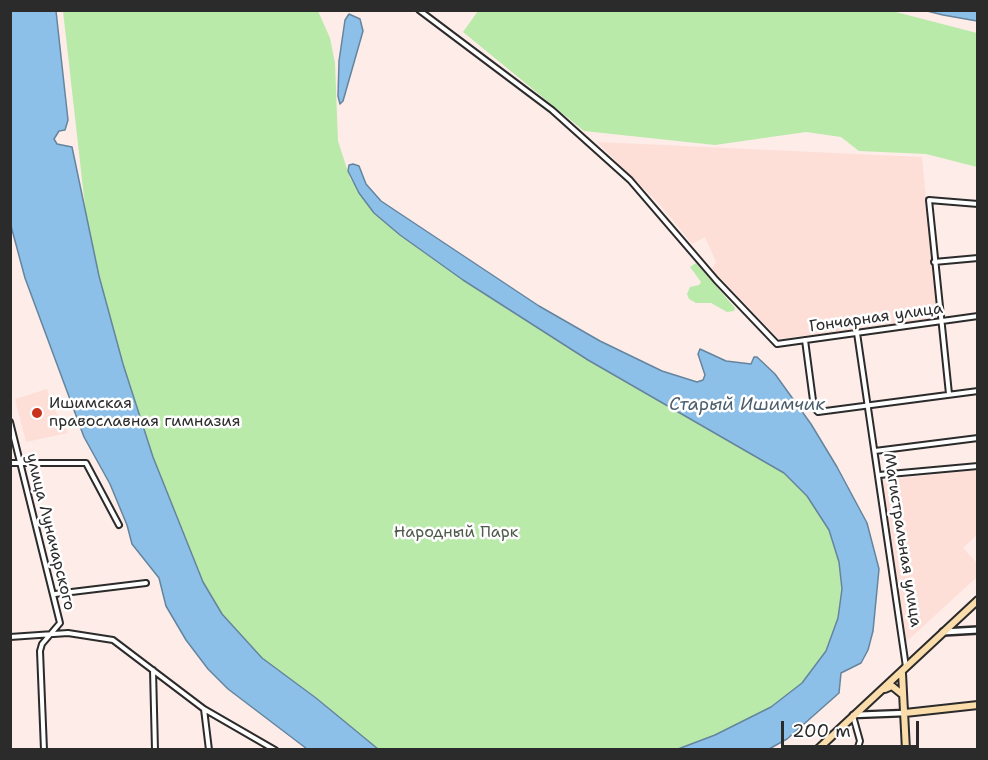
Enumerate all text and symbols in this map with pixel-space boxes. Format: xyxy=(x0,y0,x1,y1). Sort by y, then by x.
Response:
street label: Гончарная улица xyxy=(808,299,944,337)
place label: Ишимская православная гимназия xyxy=(49,394,241,432)
water label: Старый Ишимчик xyxy=(669,394,825,416)
marker: Ишимская православная гимназия xyxy=(30,406,44,420)
street label: улица Луначарского xyxy=(21,451,79,613)
street label: Магистральная улица xyxy=(879,452,925,628)
park label: Народный Парк xyxy=(394,523,518,543)
scale bar xyxy=(784,709,922,747)
text: 200 m xyxy=(792,719,851,743)

